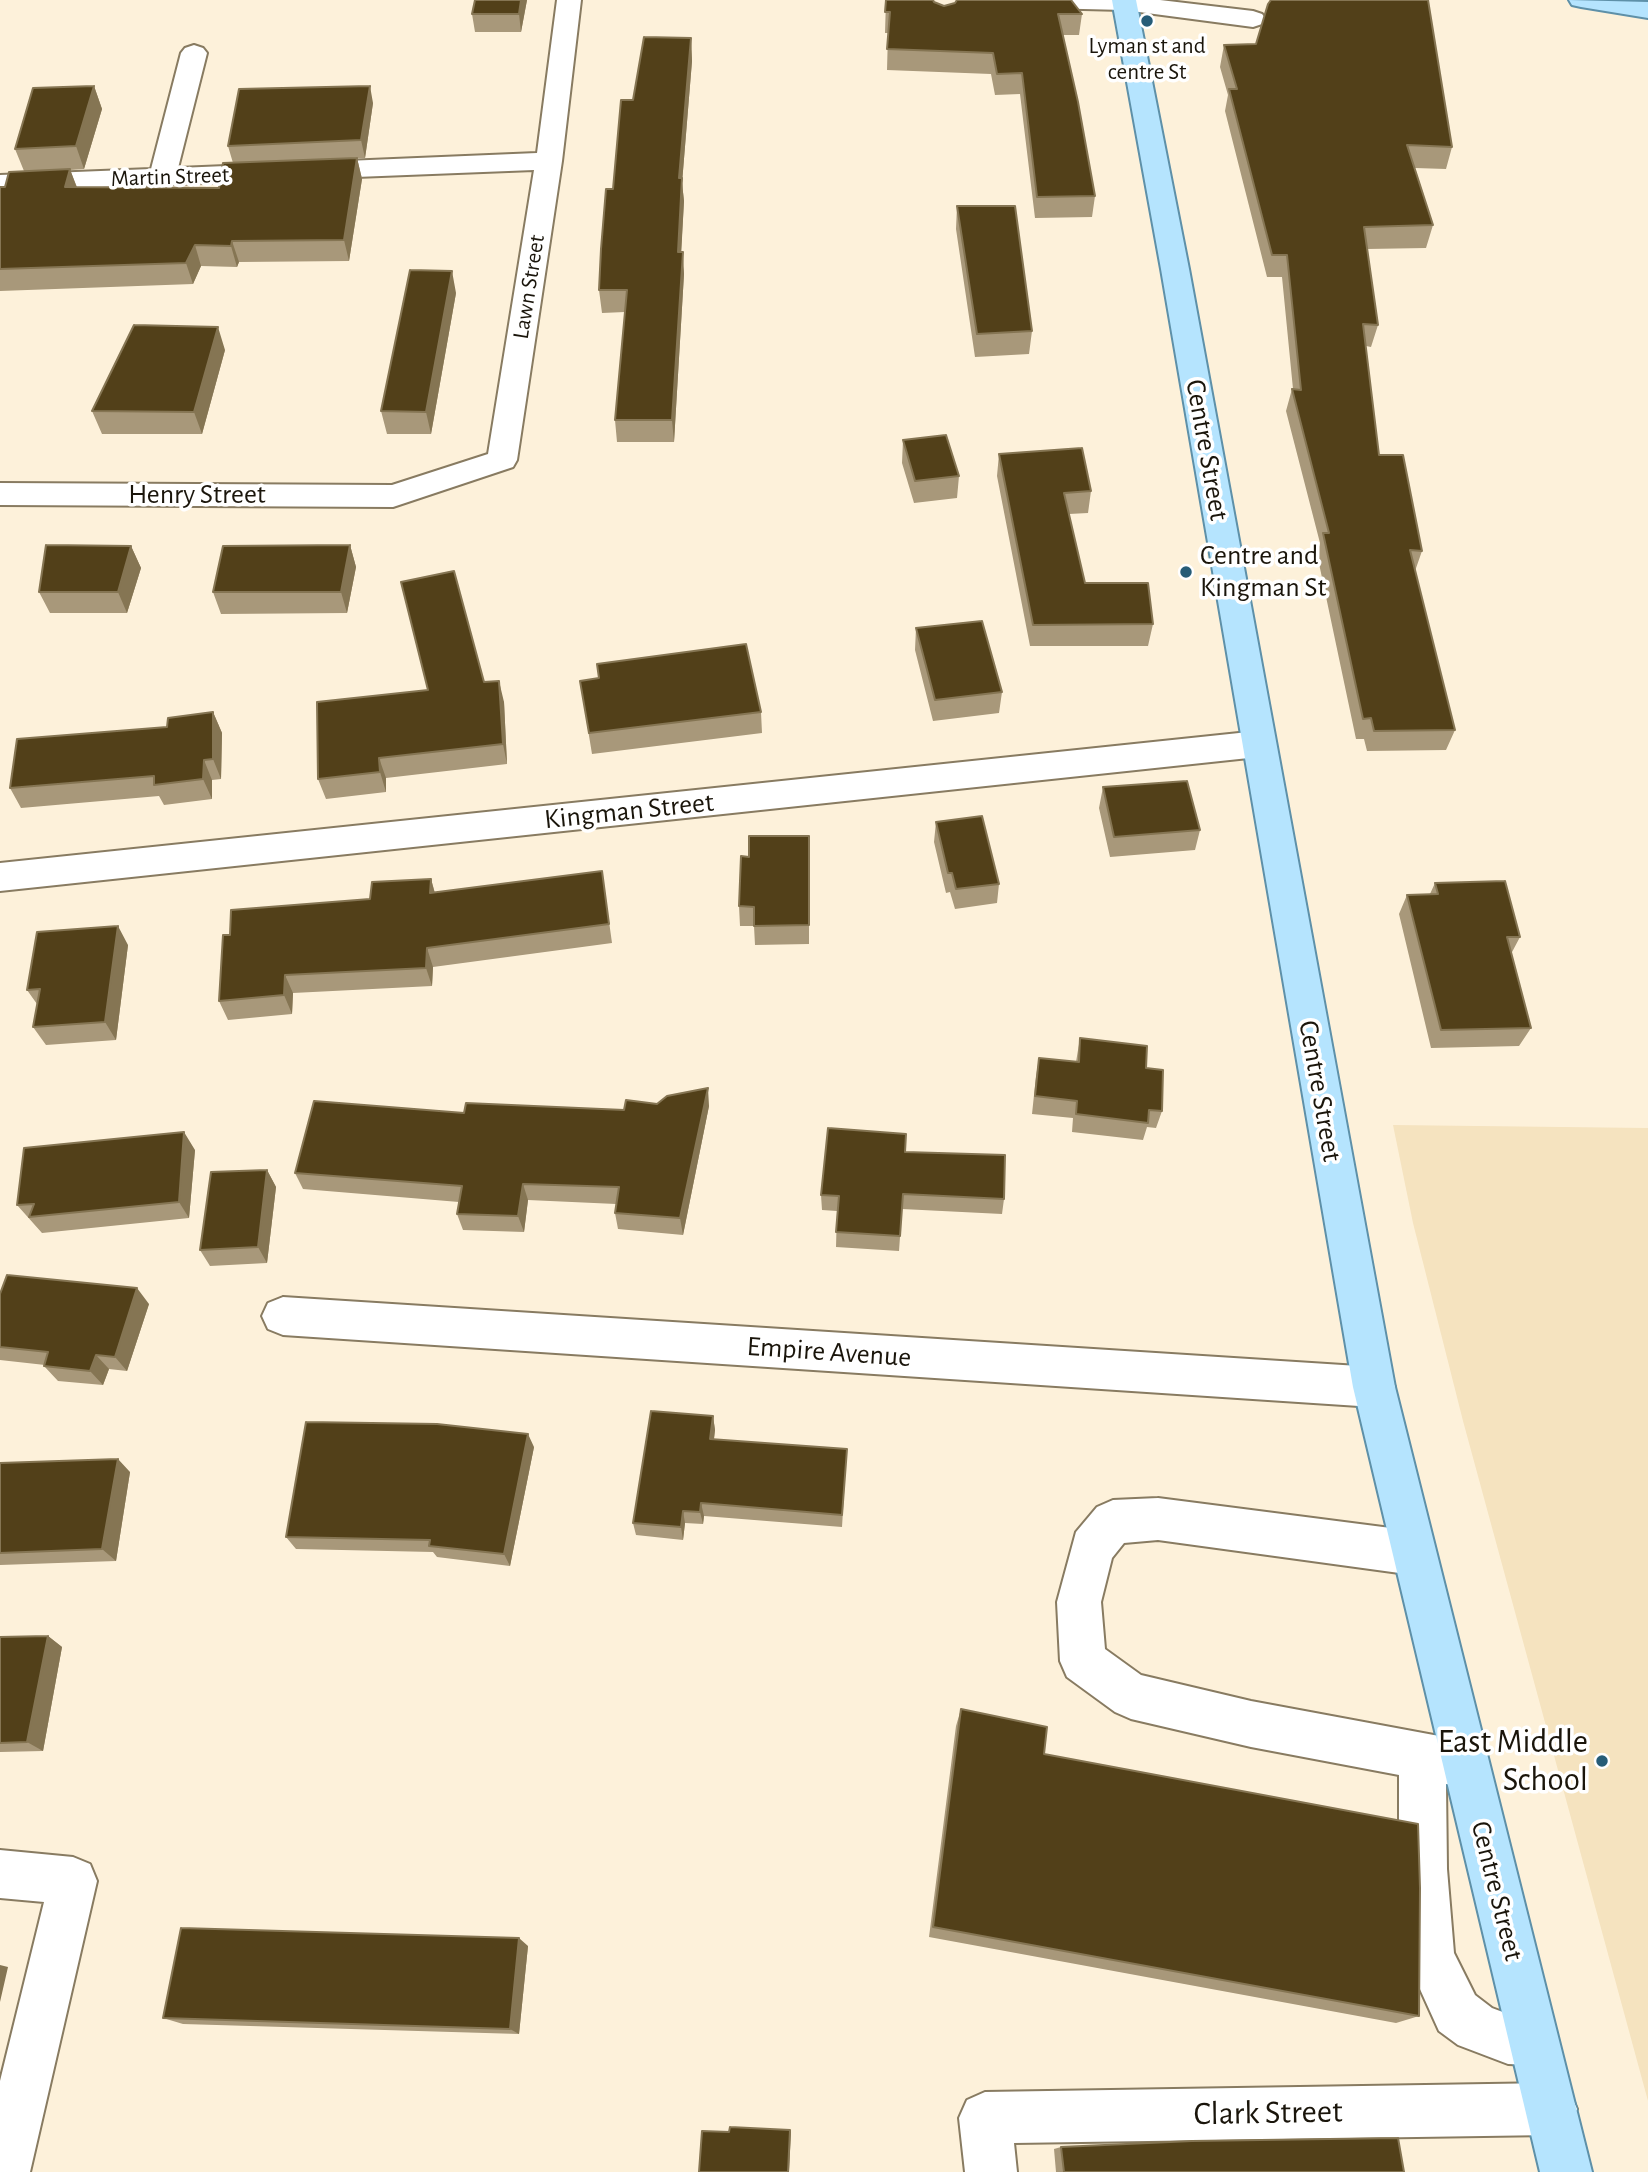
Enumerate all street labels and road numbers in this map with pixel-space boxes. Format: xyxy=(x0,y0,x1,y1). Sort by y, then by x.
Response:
street label: Martin Street xyxy=(110,161,230,193)
street label: Lawn Street xyxy=(507,233,551,341)
street label: Centre Street xyxy=(1178,377,1236,523)
street label: Henry Street xyxy=(128,478,266,512)
street label: Kingman Street xyxy=(543,785,715,837)
street label: Centre Street xyxy=(1291,1018,1349,1164)
street label: Empire Avenue xyxy=(746,1329,912,1375)
street label: Centre Street xyxy=(1463,1818,1531,1964)
street label: Clark Street xyxy=(1193,2092,1343,2134)

